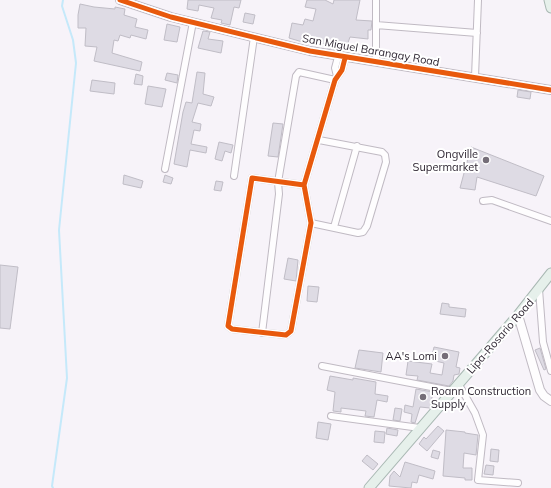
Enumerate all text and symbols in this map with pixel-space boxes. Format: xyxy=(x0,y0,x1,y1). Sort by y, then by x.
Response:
street label: San Miguel Barangay Road xyxy=(301,31,441,69)
place label: Ongville Supermarket xyxy=(413,147,478,174)
marker: Ongville Supermarket xyxy=(481,155,491,165)
street label: Lipa-Rosario Road xyxy=(464,296,536,376)
place label: AA's Lomi xyxy=(386,349,437,363)
marker: AA's Lomi xyxy=(440,351,450,361)
place label: Roann Construction Supply xyxy=(431,384,531,411)
marker: Roann Construction Supply xyxy=(418,392,428,402)

